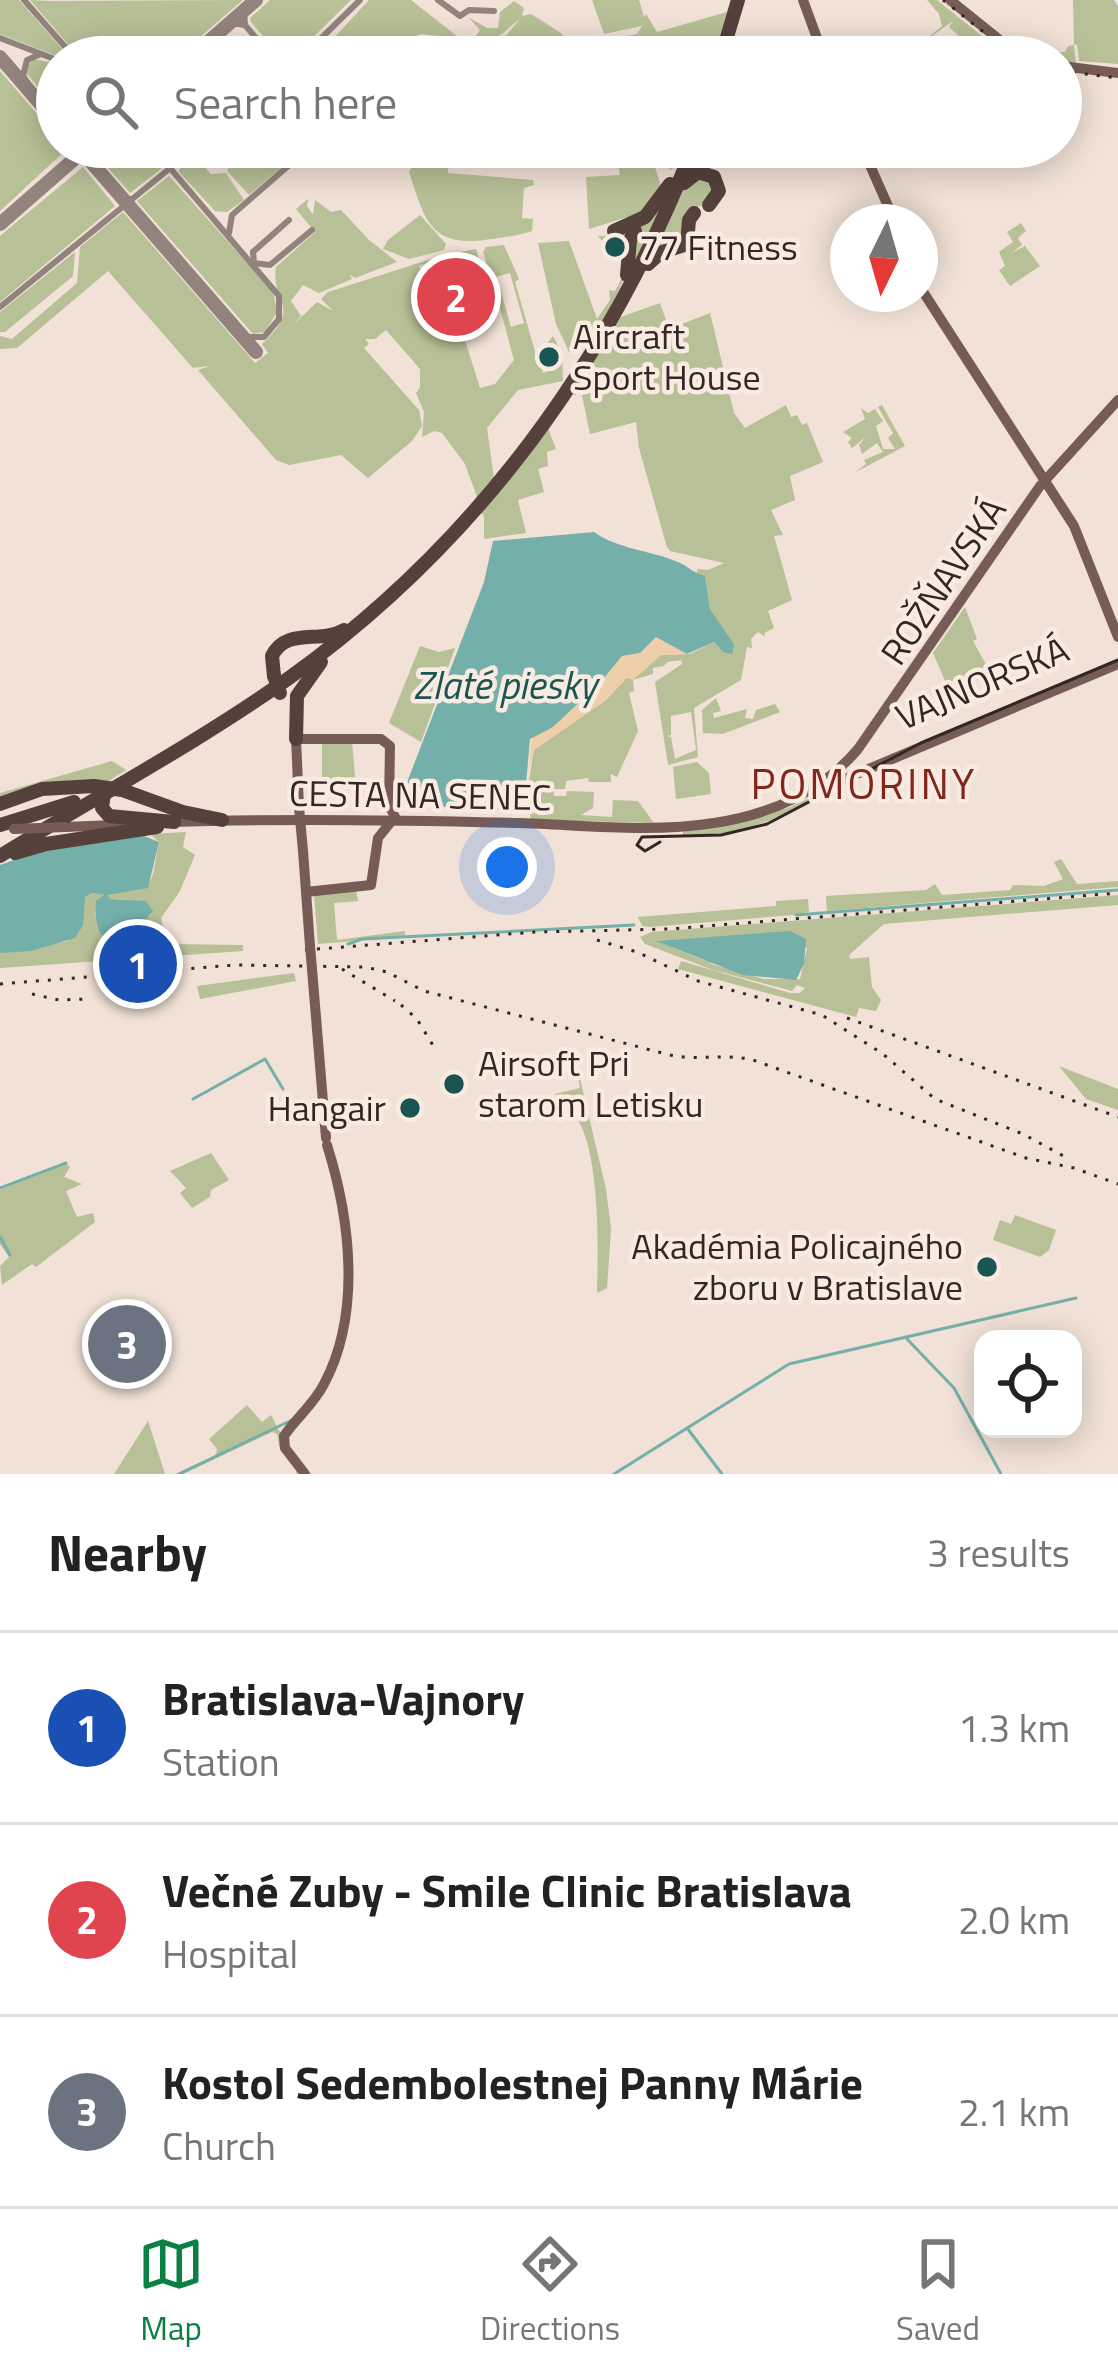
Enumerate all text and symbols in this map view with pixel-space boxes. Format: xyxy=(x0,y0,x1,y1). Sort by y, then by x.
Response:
search box xyxy=(36,36,1082,168)
text: Search here xyxy=(174,68,397,136)
icon: search xyxy=(78,69,144,135)
north arrow xyxy=(830,204,938,312)
place label: 77 Fitness xyxy=(639,219,798,274)
marker: 77 Fitness xyxy=(602,234,628,260)
pin: 2 xyxy=(417,252,495,342)
place label: Aircraft Sport House xyxy=(573,308,761,404)
marker: Aircraft Sport House xyxy=(536,344,562,370)
street label: ROŽŇAVSKÁ xyxy=(866,486,1019,676)
street label: VAJNORSKÁ xyxy=(887,621,1077,744)
water label: Zlaté piesky xyxy=(413,655,601,714)
district label: POMORINY xyxy=(751,751,977,815)
street label: CESTA NA SENEC xyxy=(288,765,552,824)
your location xyxy=(477,837,537,897)
pin: 1 xyxy=(99,919,177,1009)
place label: Airsoft Pri starom Letisku xyxy=(478,1035,703,1131)
marker: Airsoft Pri starom Letisku xyxy=(441,1071,467,1097)
place label: Hangair xyxy=(267,1080,386,1135)
marker: Hangair xyxy=(397,1095,423,1121)
place label: Akadémia Policajného zboru v Bratislave xyxy=(631,1218,963,1314)
marker: Akadémia Policajného zboru v Bratislave xyxy=(974,1254,1000,1280)
pin: 3 xyxy=(88,1299,166,1389)
map controls xyxy=(974,1330,1082,1438)
button: locate xyxy=(974,1330,1082,1438)
text: Nearby xyxy=(48,1513,207,1591)
text: 3 results xyxy=(927,1523,1070,1582)
text: Bratislava-Vajnory xyxy=(162,1664,524,1732)
text: 1 xyxy=(76,1698,98,1757)
text: 1.3 km xyxy=(958,1698,1070,1757)
text: Station xyxy=(162,1732,280,1791)
text: Večné Zuby - Smile Clinic Bratislava xyxy=(162,1856,852,1924)
text: 2 xyxy=(76,1890,98,1949)
text: 2.0 km xyxy=(958,1890,1070,1949)
text: Hospital xyxy=(162,1924,298,1983)
text: Kostol Sedembolestnej Panny Márie xyxy=(162,2048,863,2116)
text: 3 xyxy=(76,2082,98,2141)
text: 2.1 km xyxy=(958,2082,1070,2141)
text: Church xyxy=(162,2116,276,2175)
tab: Map xyxy=(138,2231,204,2353)
tab: Directions xyxy=(480,2231,620,2353)
tab: Saved xyxy=(896,2231,980,2353)

